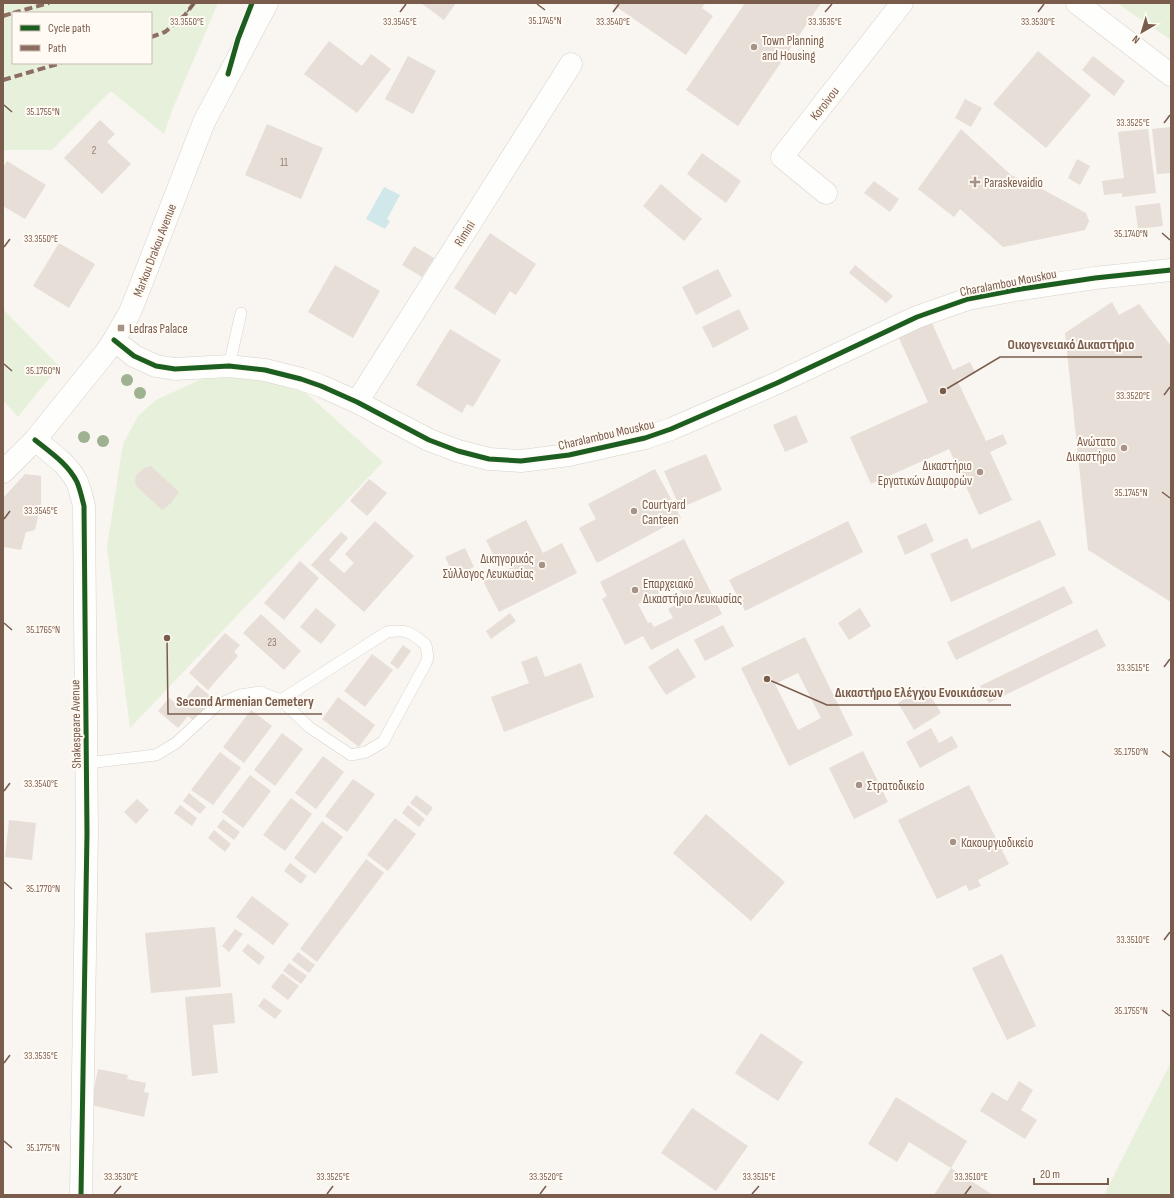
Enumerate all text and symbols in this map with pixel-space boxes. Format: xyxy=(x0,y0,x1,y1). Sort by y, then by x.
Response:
legend xyxy=(12,12,152,64)
north arrow xyxy=(1122,12,1162,52)
text: 35.1745°N xyxy=(528,15,562,27)
text: 33.3550°E xyxy=(170,16,204,28)
text: 33.3545°E xyxy=(383,16,417,28)
text: 33.3540°E xyxy=(596,16,630,28)
text: 33.3535°E xyxy=(808,16,842,28)
text: 33.3530°E xyxy=(1021,16,1055,28)
text: Cycle path xyxy=(48,21,90,36)
text: N xyxy=(1130,32,1142,46)
place label: Town Planning and Housing xyxy=(762,33,824,64)
text: Path xyxy=(48,41,66,56)
marker: Town Planning and Housing xyxy=(749,42,759,52)
street label: Koroivou xyxy=(807,84,843,124)
text: 35.1755°N xyxy=(26,106,60,118)
text: 33.3525°E xyxy=(1116,117,1150,129)
house number: 2 xyxy=(92,144,97,157)
house number: 11 xyxy=(280,156,288,169)
place label: Paraskevaidio xyxy=(984,175,1043,191)
marker: Paraskevaidio xyxy=(969,176,981,188)
street label: Markou Drakou Avenue xyxy=(130,202,180,299)
street label: Rimini xyxy=(451,218,479,249)
text: 35.1740°N xyxy=(1114,228,1148,240)
text: 33.3550°E xyxy=(24,233,58,245)
street label: Charalambou Mouskou xyxy=(958,266,1058,300)
place label: Ledras Palace xyxy=(129,321,188,337)
marker: Ledras Palace xyxy=(116,323,126,333)
callout: Οικογενειακό Δικαστήριο xyxy=(1000,331,1142,357)
text: Οικογενειακό Δικαστήριο xyxy=(1008,336,1134,353)
text: 35.1760°N xyxy=(26,365,60,377)
text: 33.3520°E xyxy=(1116,390,1150,402)
street label: Charalambou Mouskou xyxy=(557,416,656,454)
place label: Ανώτατο Δικαστήριο xyxy=(1067,434,1116,465)
marker: Ανώτατο Δικαστήριο xyxy=(1119,443,1129,453)
place label: Δικαστήριο Εργατικών Διαφορών xyxy=(878,458,972,489)
marker: Δικαστήριο Εργατικών Διαφορών xyxy=(975,467,985,477)
text: 35.1745°N xyxy=(1114,487,1148,499)
place label: Courtyard Canteen xyxy=(642,497,686,528)
text: 33.3545°E xyxy=(24,505,58,517)
marker: Courtyard Canteen xyxy=(629,506,639,516)
place label: Δικηγορικός Σύλλογος Λευκωσίας xyxy=(443,551,534,582)
marker: Δικηγορικός Σύλλογος Λευκωσίας xyxy=(537,560,547,570)
place label: Επαρχειακό Δικαστήριο Λευκωσίας xyxy=(643,576,742,607)
marker: Επαρχειακό Δικαστήριο Λευκωσίας xyxy=(630,585,640,595)
text: 35.1765°N xyxy=(26,624,60,636)
house number: 23 xyxy=(267,636,277,649)
text: 33.3515°E xyxy=(1116,662,1150,674)
street label: Shakespeare Avenue xyxy=(67,679,85,769)
callout: Δικαστήριο Ελέγχου Ενοικιάσεων xyxy=(827,679,1011,705)
text: Δικαστήριο Ελέγχου Ενοικιάσεων xyxy=(835,684,1003,701)
callout: Second Armenian Cemetery xyxy=(168,688,322,714)
text: Second Armenian Cemetery xyxy=(176,693,314,710)
text: 35.1750°N xyxy=(1114,746,1148,758)
text: 33.3540°E xyxy=(24,778,58,790)
place label: Στρατοδικείο xyxy=(867,778,924,794)
marker: Στρατοδικείο xyxy=(854,780,864,790)
place label: Κακουργιοδικείο xyxy=(961,835,1033,851)
marker: Κακουργιοδικείο xyxy=(948,837,958,847)
text: 35.1770°N xyxy=(26,883,60,895)
text: 33.3510°E xyxy=(1116,934,1150,946)
text: 35.1755°N xyxy=(1114,1005,1148,1017)
text: 33.3535°E xyxy=(24,1050,58,1062)
text: 35.1775°N xyxy=(26,1142,60,1154)
scale bar xyxy=(1034,1160,1108,1186)
text: 20 m xyxy=(1040,1167,1060,1182)
text: 33.3530°E xyxy=(104,1171,138,1183)
text: 33.3525°E xyxy=(316,1171,350,1183)
text: 33.3520°E xyxy=(529,1171,563,1183)
text: 33.3515°E xyxy=(742,1171,776,1183)
text: 33.3510°E xyxy=(954,1171,988,1183)

